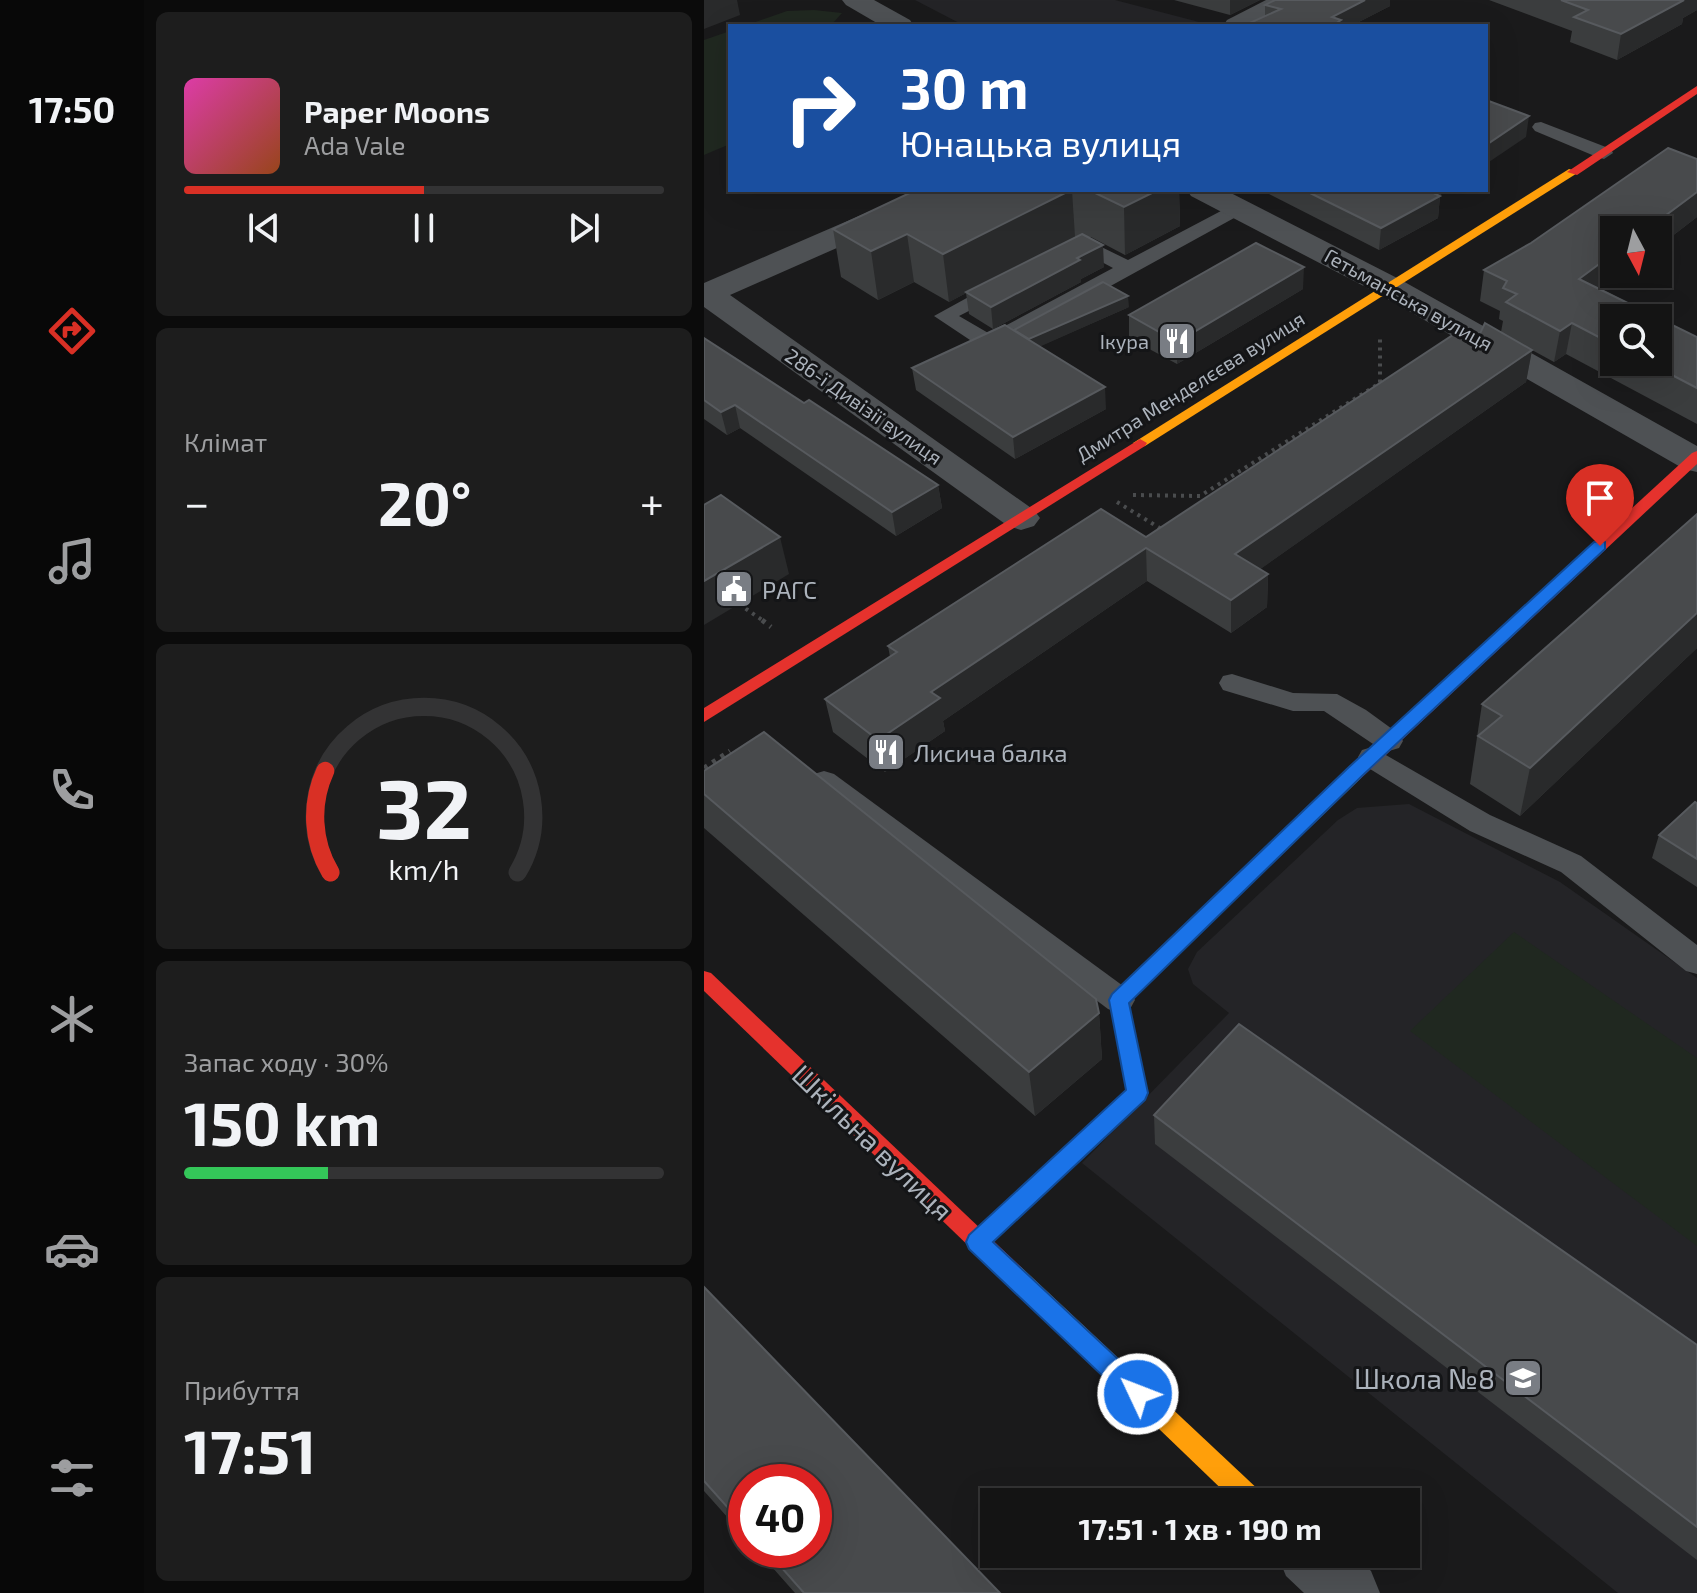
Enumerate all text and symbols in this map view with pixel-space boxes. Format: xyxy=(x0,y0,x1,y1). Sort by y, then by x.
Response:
text: 30 m xyxy=(900,53,1029,120)
icon: right xyxy=(768,56,872,160)
text: 17:50 xyxy=(29,87,115,130)
text: Paper Moons xyxy=(304,93,490,129)
text: Юнацька вулиця xyxy=(900,121,1181,164)
text: Ada Vale xyxy=(304,129,406,160)
icon: previous xyxy=(242,206,286,250)
icon: pause xyxy=(402,206,446,250)
icon: next xyxy=(562,206,606,250)
north arrow xyxy=(1600,216,1672,288)
map controls xyxy=(1600,216,1672,376)
street label: Гетьманська вулиця xyxy=(1320,243,1497,356)
icon: directions xyxy=(44,303,100,359)
button: search xyxy=(1600,304,1672,376)
street label: Дмитра Менделєєва вулиця xyxy=(1071,306,1309,467)
restaurant icon: Ікура xyxy=(1156,320,1198,362)
place label: Ікура xyxy=(1100,329,1149,354)
street label: 286-ї Дивізії вулиця xyxy=(780,343,947,470)
text: Клімат xyxy=(184,426,267,457)
pin xyxy=(1566,464,1634,546)
text: 20° xyxy=(378,466,471,538)
text: − xyxy=(184,475,210,528)
text: + xyxy=(640,475,664,528)
icon: arrive xyxy=(1578,476,1622,520)
icon: music xyxy=(44,533,100,589)
public building icon: РАГС xyxy=(713,568,755,610)
place label: РАГС xyxy=(762,575,817,604)
restaurant icon: Лисича балка xyxy=(865,731,907,773)
place label: Лисича балка xyxy=(914,738,1068,767)
text: 32 xyxy=(376,755,472,855)
icon: phone xyxy=(44,762,100,818)
text: km/h xyxy=(389,851,459,886)
icon: climate xyxy=(44,991,100,1047)
text: Запас ходу · 30% xyxy=(184,1046,389,1077)
street label: Шкільна вулиця xyxy=(786,1057,960,1227)
text: 150 km xyxy=(184,1086,380,1158)
icon: car xyxy=(44,1221,100,1277)
position arrow xyxy=(1096,1352,1180,1436)
school or university icon: Школа №8 xyxy=(1502,1357,1544,1399)
place label: Школа №8 xyxy=(1354,1361,1495,1395)
text: Прибуття xyxy=(184,1374,300,1405)
text: 17:51 xyxy=(184,1414,316,1486)
icon: filters xyxy=(44,1450,100,1506)
speed limit sign: 40 xyxy=(728,1464,832,1568)
text: 17:51 · 1 хв · 190 m xyxy=(1078,1510,1322,1546)

